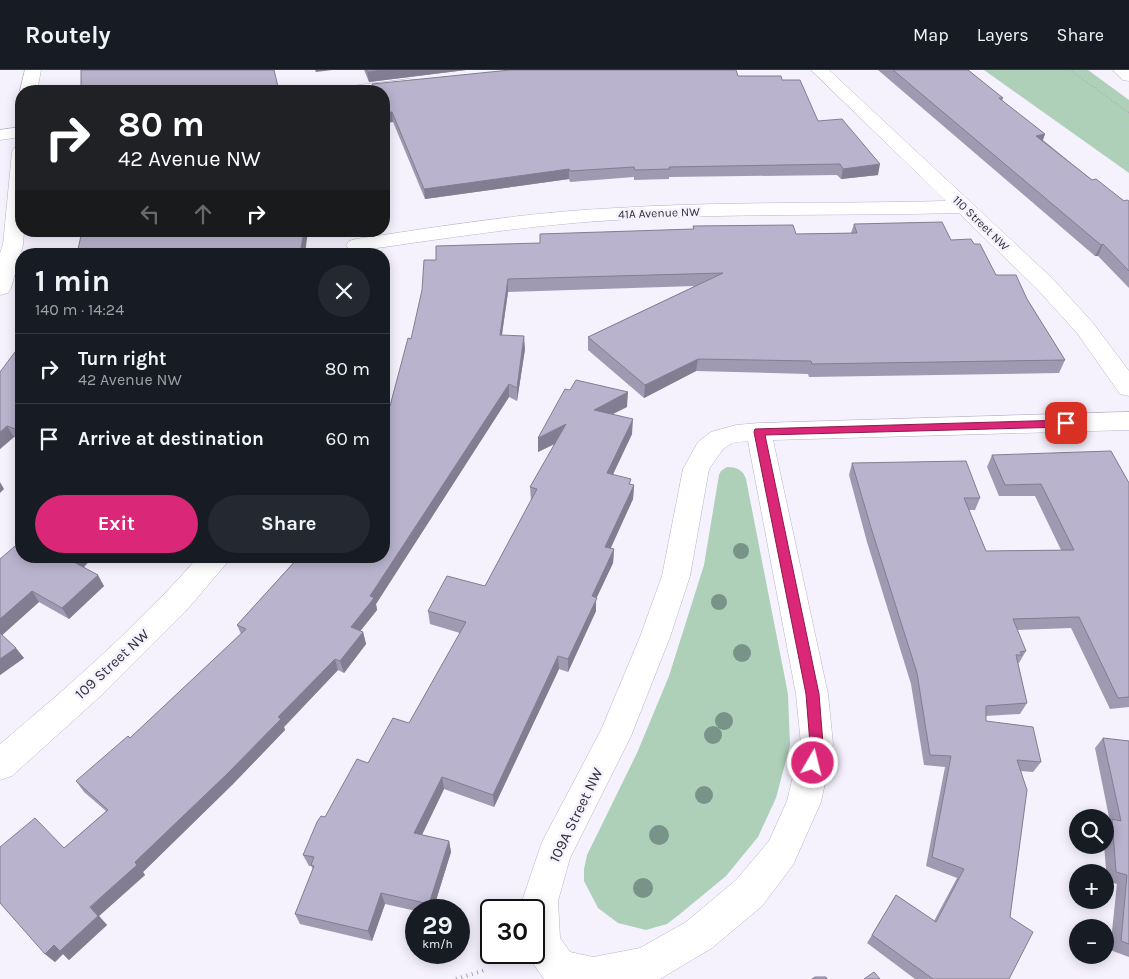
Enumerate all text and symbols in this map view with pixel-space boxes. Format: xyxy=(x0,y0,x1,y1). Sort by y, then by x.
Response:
text: Routely xyxy=(25,21,111,49)
text: Map xyxy=(913,24,949,46)
text: Layers xyxy=(977,24,1029,46)
text: Share xyxy=(1057,24,1104,46)
text: 80 m xyxy=(118,104,205,145)
icon: right xyxy=(35,105,100,170)
text: 42 Avenue NW xyxy=(118,146,261,172)
street label: 110 Street NW xyxy=(950,193,1012,253)
icon: left xyxy=(136,200,164,228)
icon: ahead xyxy=(189,200,217,228)
icon: right xyxy=(242,200,270,228)
street label: 41A Avenue NW xyxy=(618,205,700,221)
text: 1 min xyxy=(35,263,110,299)
button: close xyxy=(318,265,370,317)
text: 140 m · 14:24 xyxy=(35,300,124,319)
text: Turn right xyxy=(78,348,167,370)
icon: right xyxy=(35,355,63,383)
text: 80 m xyxy=(325,358,370,380)
text: 42 Avenue NW xyxy=(78,370,182,389)
pin xyxy=(1045,402,1087,444)
icon: arrive xyxy=(1052,409,1080,437)
icon: arrive xyxy=(35,425,63,453)
text: Arrive at destination xyxy=(78,428,264,450)
text: 60 m xyxy=(326,428,370,450)
button: Exit xyxy=(35,495,198,553)
button: Share xyxy=(208,495,370,553)
street label: 109 Street NW xyxy=(71,625,153,703)
position arrow xyxy=(786,736,838,788)
street label: 109A Street NW xyxy=(545,764,607,865)
map controls xyxy=(1069,809,1114,964)
button: search xyxy=(1069,809,1114,854)
button: + xyxy=(1069,864,1114,909)
speed limit sign: 30 xyxy=(480,899,545,964)
text: 29 xyxy=(422,911,453,940)
button: − xyxy=(1069,919,1114,964)
text: km/h xyxy=(422,937,453,951)

